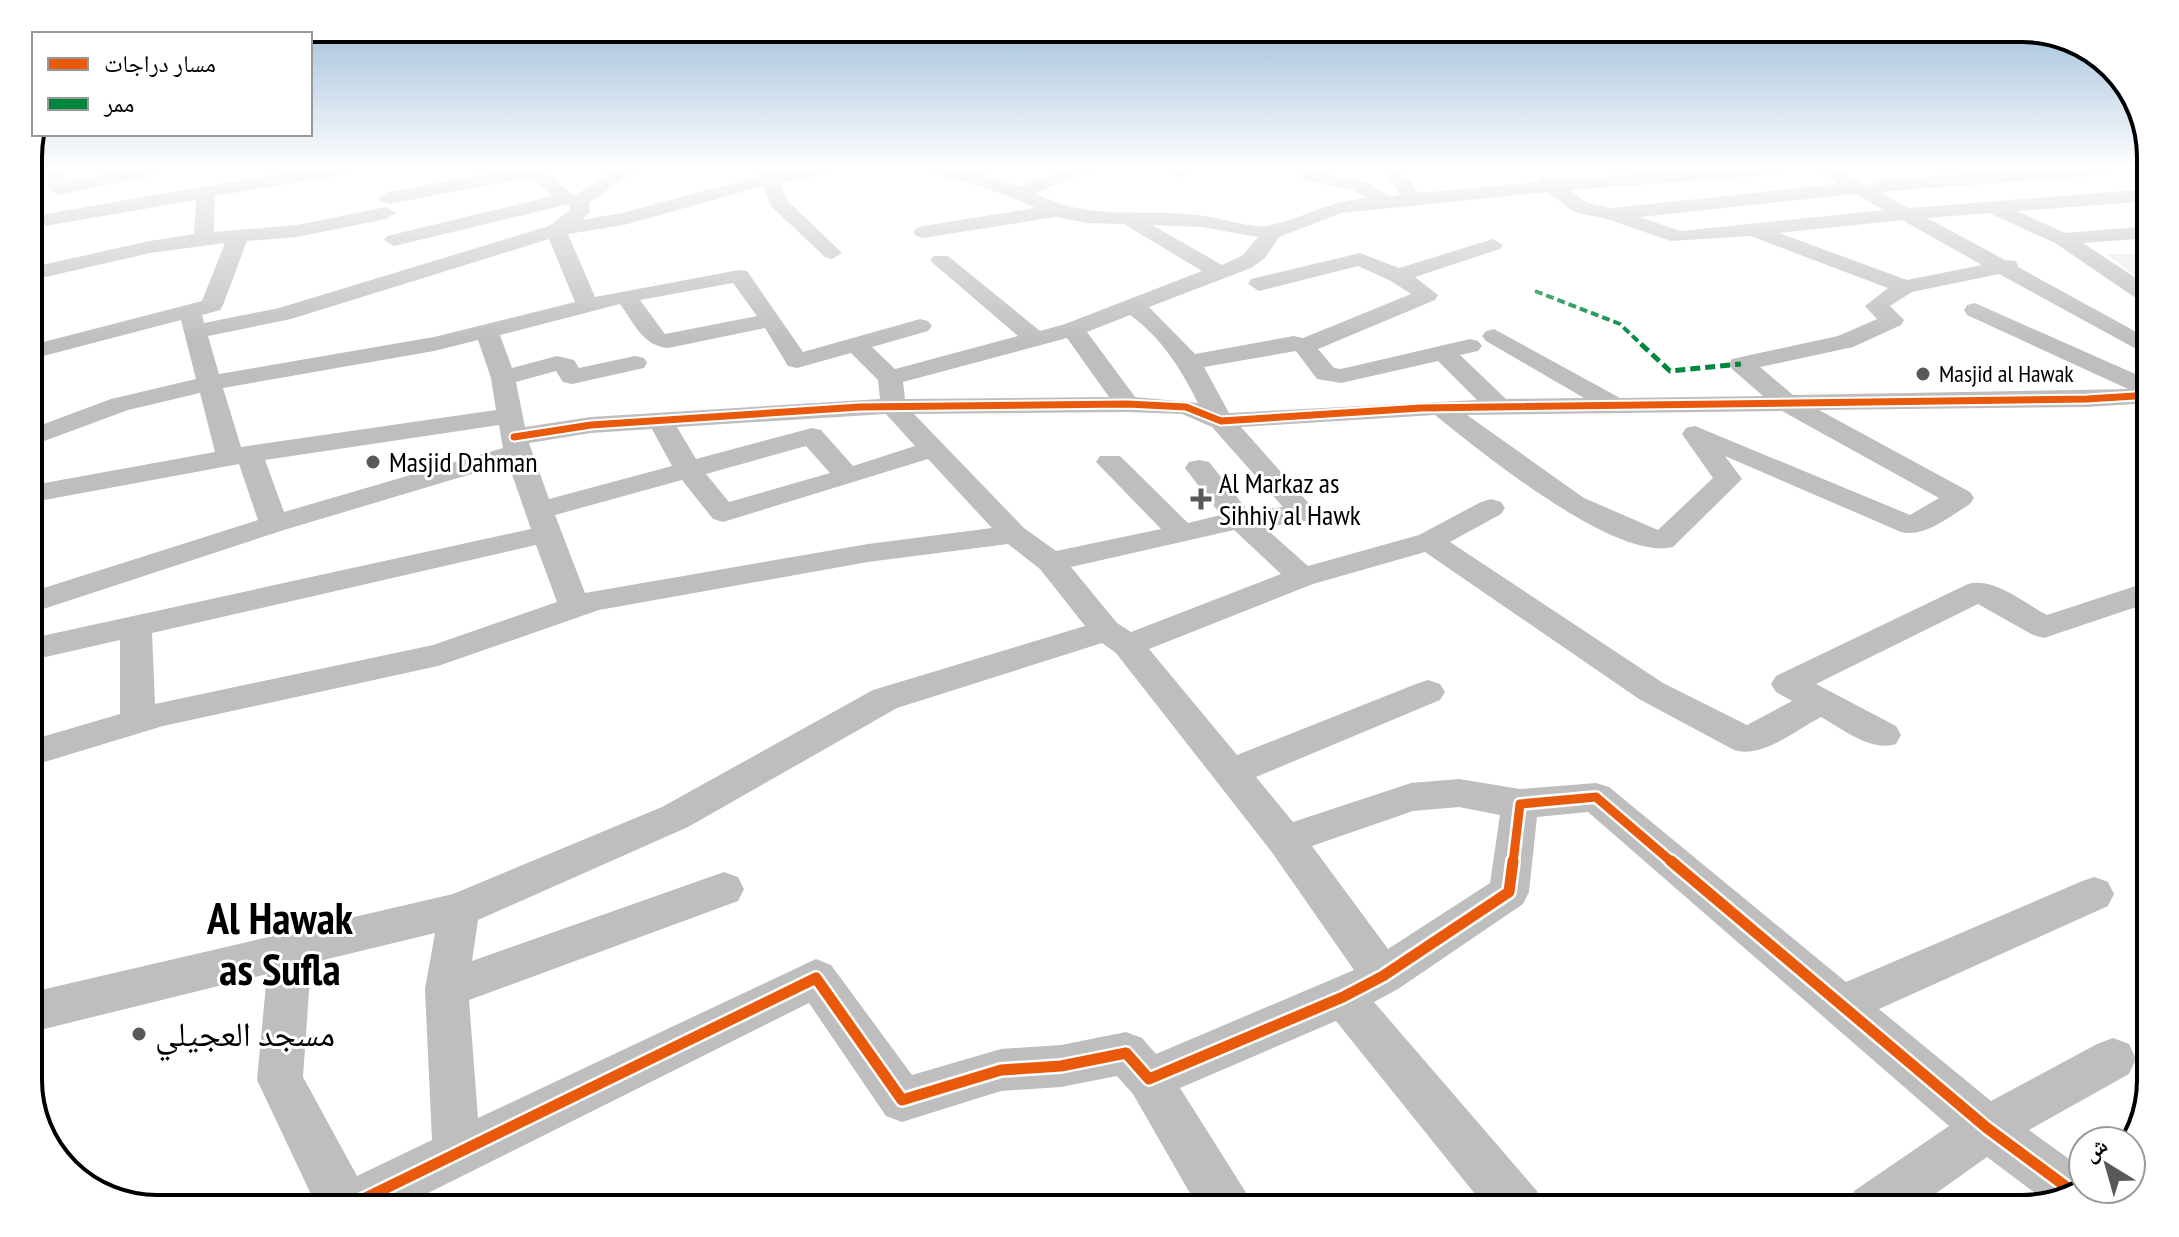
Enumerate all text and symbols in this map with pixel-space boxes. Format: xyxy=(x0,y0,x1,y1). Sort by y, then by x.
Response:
legend xyxy=(32,32,312,136)
text: مسار دراجات xyxy=(104,48,216,79)
text: ممر xyxy=(103,88,135,119)
place label: Masjid al Hawak xyxy=(1939,358,2074,389)
marker: Masjid al Hawak xyxy=(1914,365,1932,383)
place label: Masjid Dahman xyxy=(389,443,538,480)
marker: Masjid Dahman xyxy=(364,453,382,471)
place label: Al Markaz as Sihhiy al Hawk xyxy=(1219,464,1361,533)
marker: Al Markaz as Sihhiy al Hawk xyxy=(1190,488,1212,510)
district label: Al Hawak as Sufla xyxy=(206,889,354,997)
place label: مسجد العجيلي xyxy=(155,1011,335,1062)
marker: مسجد العجيلي xyxy=(130,1025,148,1043)
north arrow xyxy=(2067,1125,2147,1205)
text: ش xyxy=(2077,1131,2113,1167)

